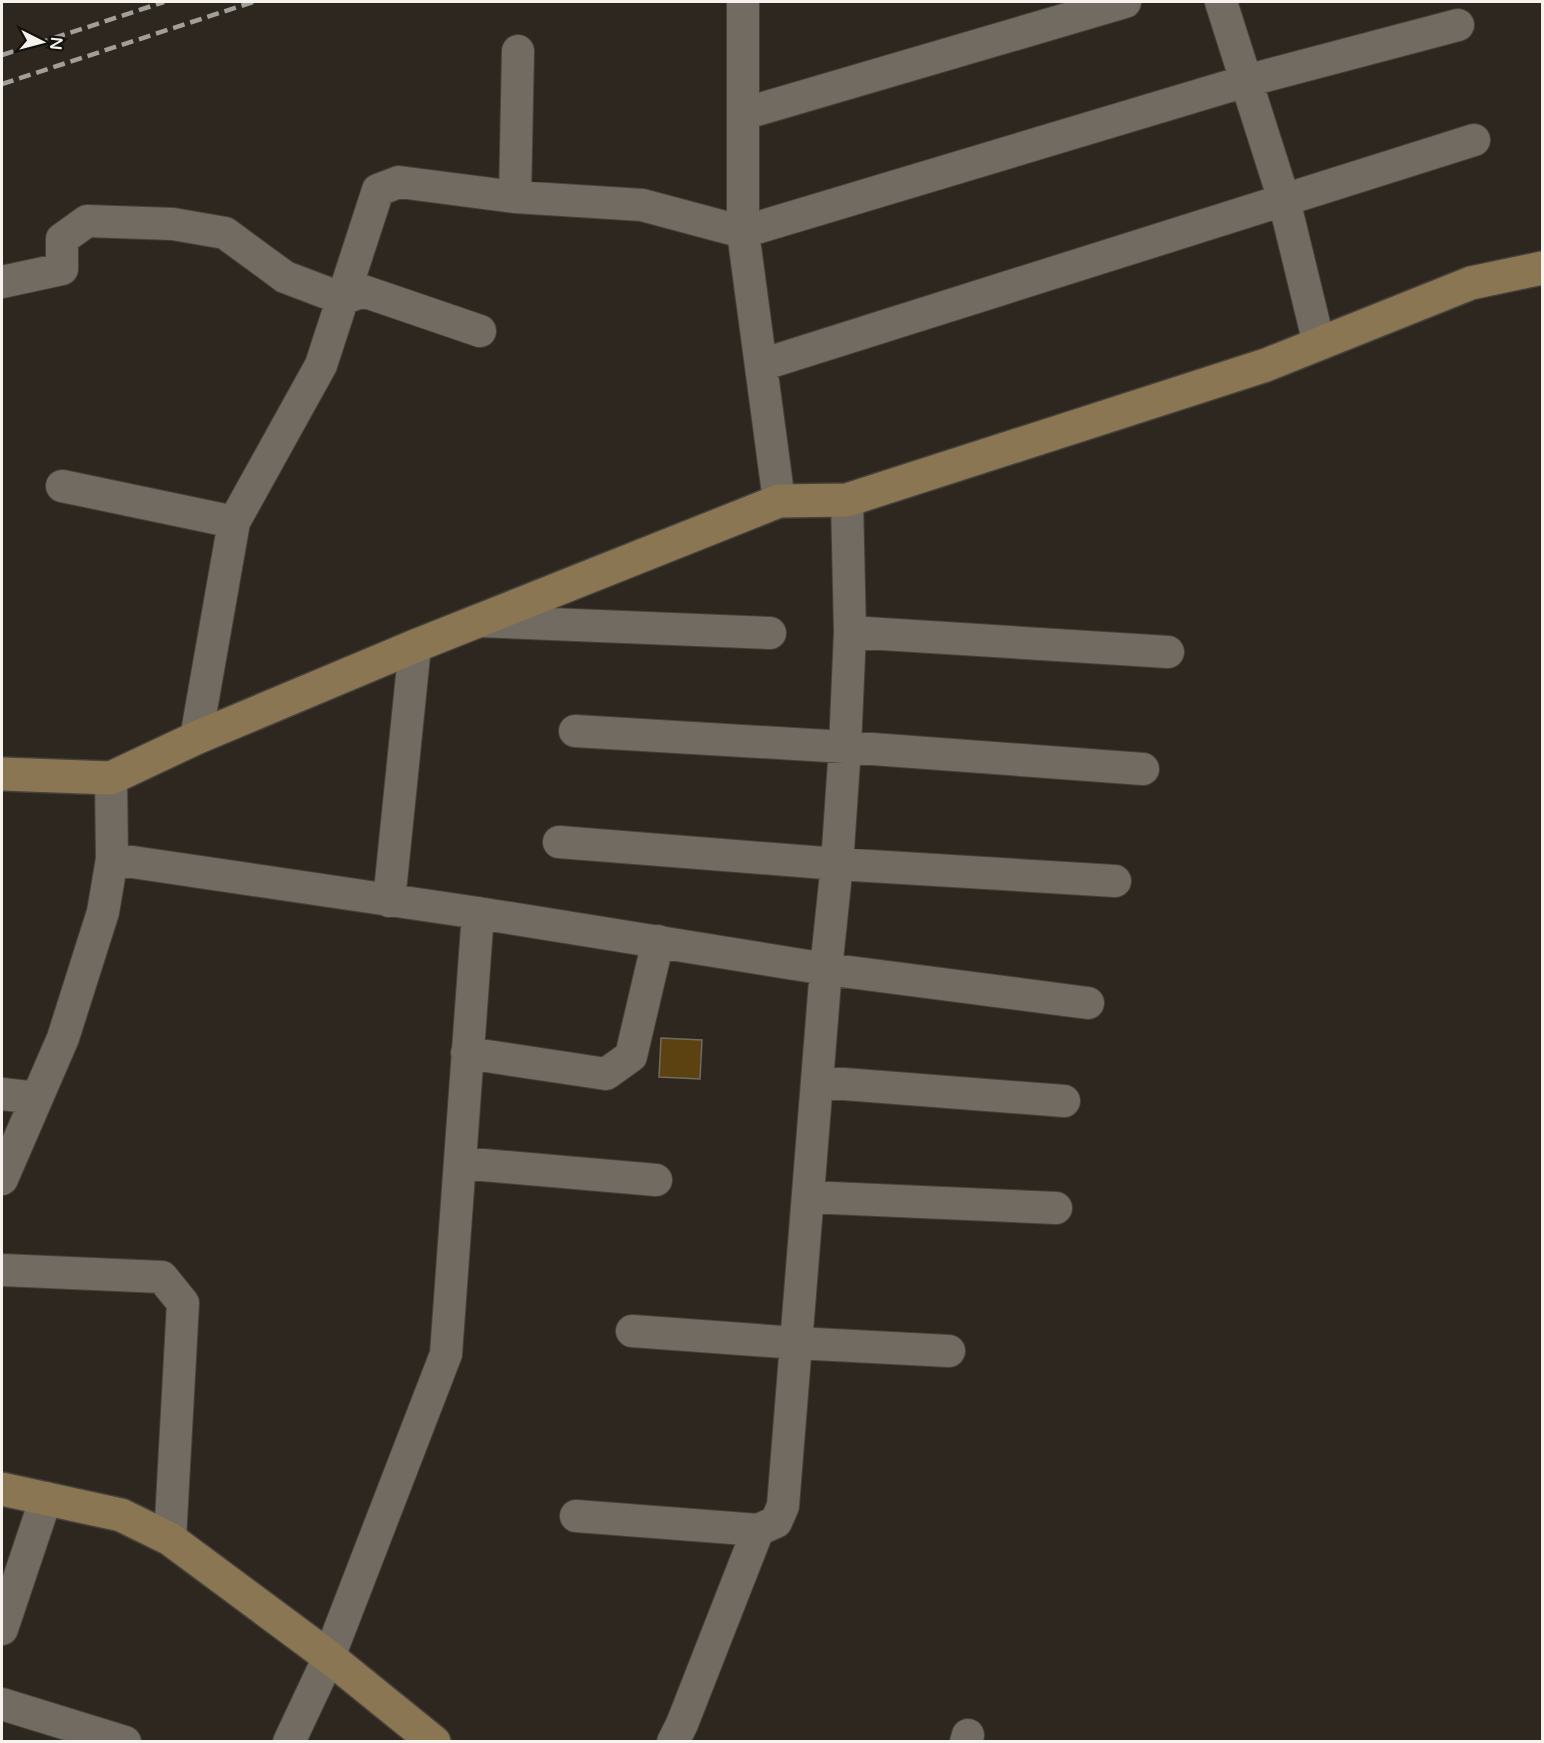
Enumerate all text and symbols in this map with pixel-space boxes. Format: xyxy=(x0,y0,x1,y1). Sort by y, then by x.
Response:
north arrow xyxy=(12,12,72,72)
text: N xyxy=(45,36,67,51)

